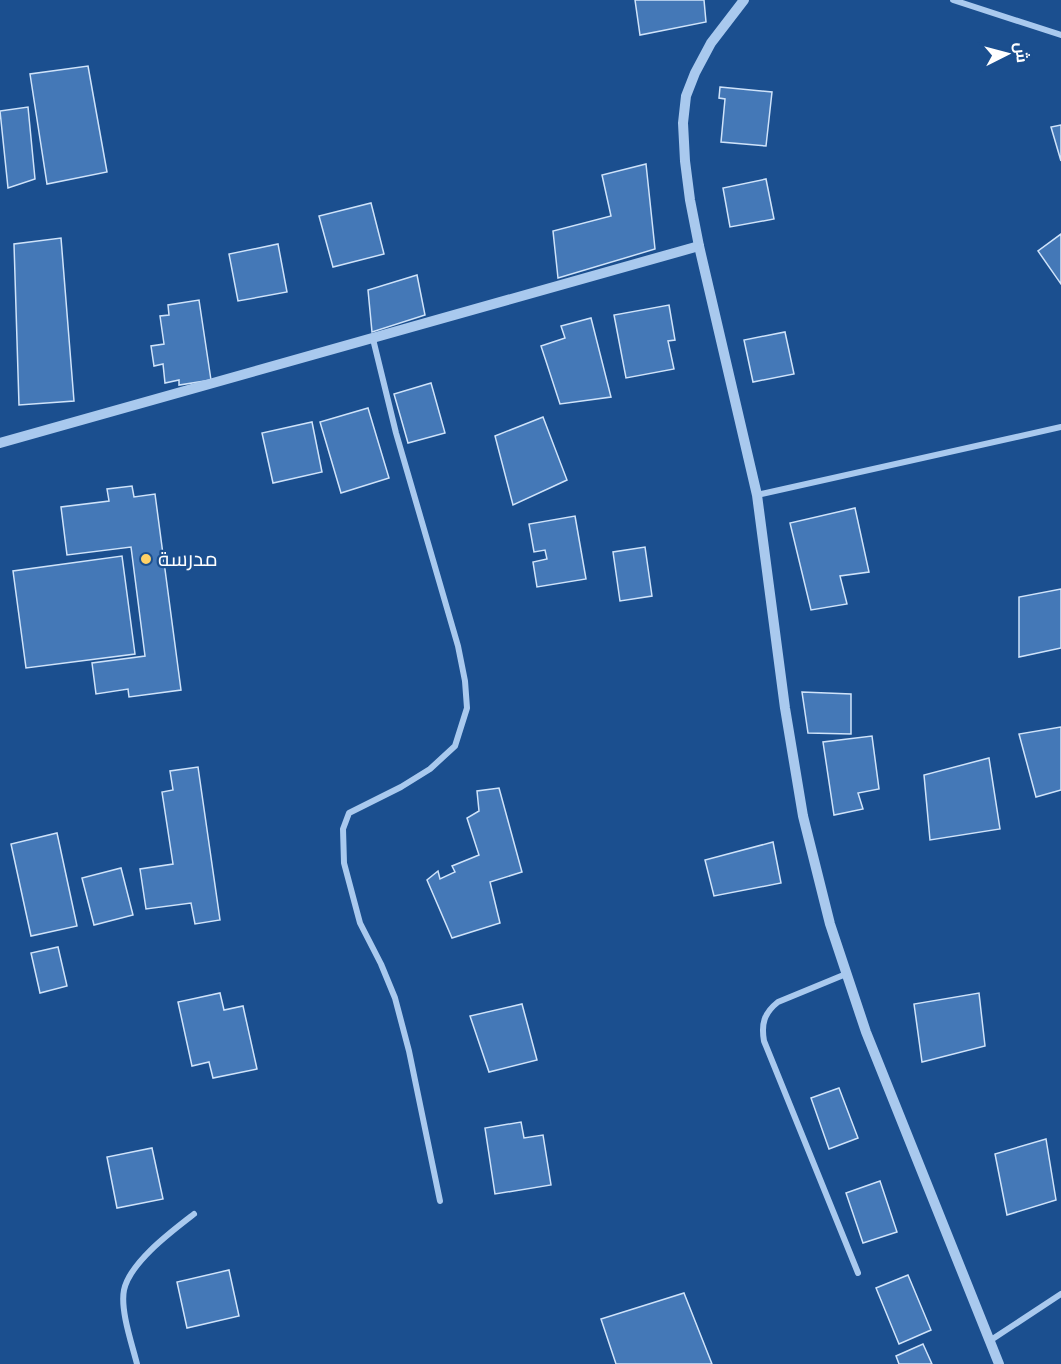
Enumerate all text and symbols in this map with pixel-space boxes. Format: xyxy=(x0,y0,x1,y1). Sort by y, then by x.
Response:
north arrow xyxy=(977,24,1037,84)
text: ش xyxy=(1011,41,1031,64)
place label: مدرسة xyxy=(158,549,218,571)
marker: مدرسة xyxy=(139,552,153,566)

